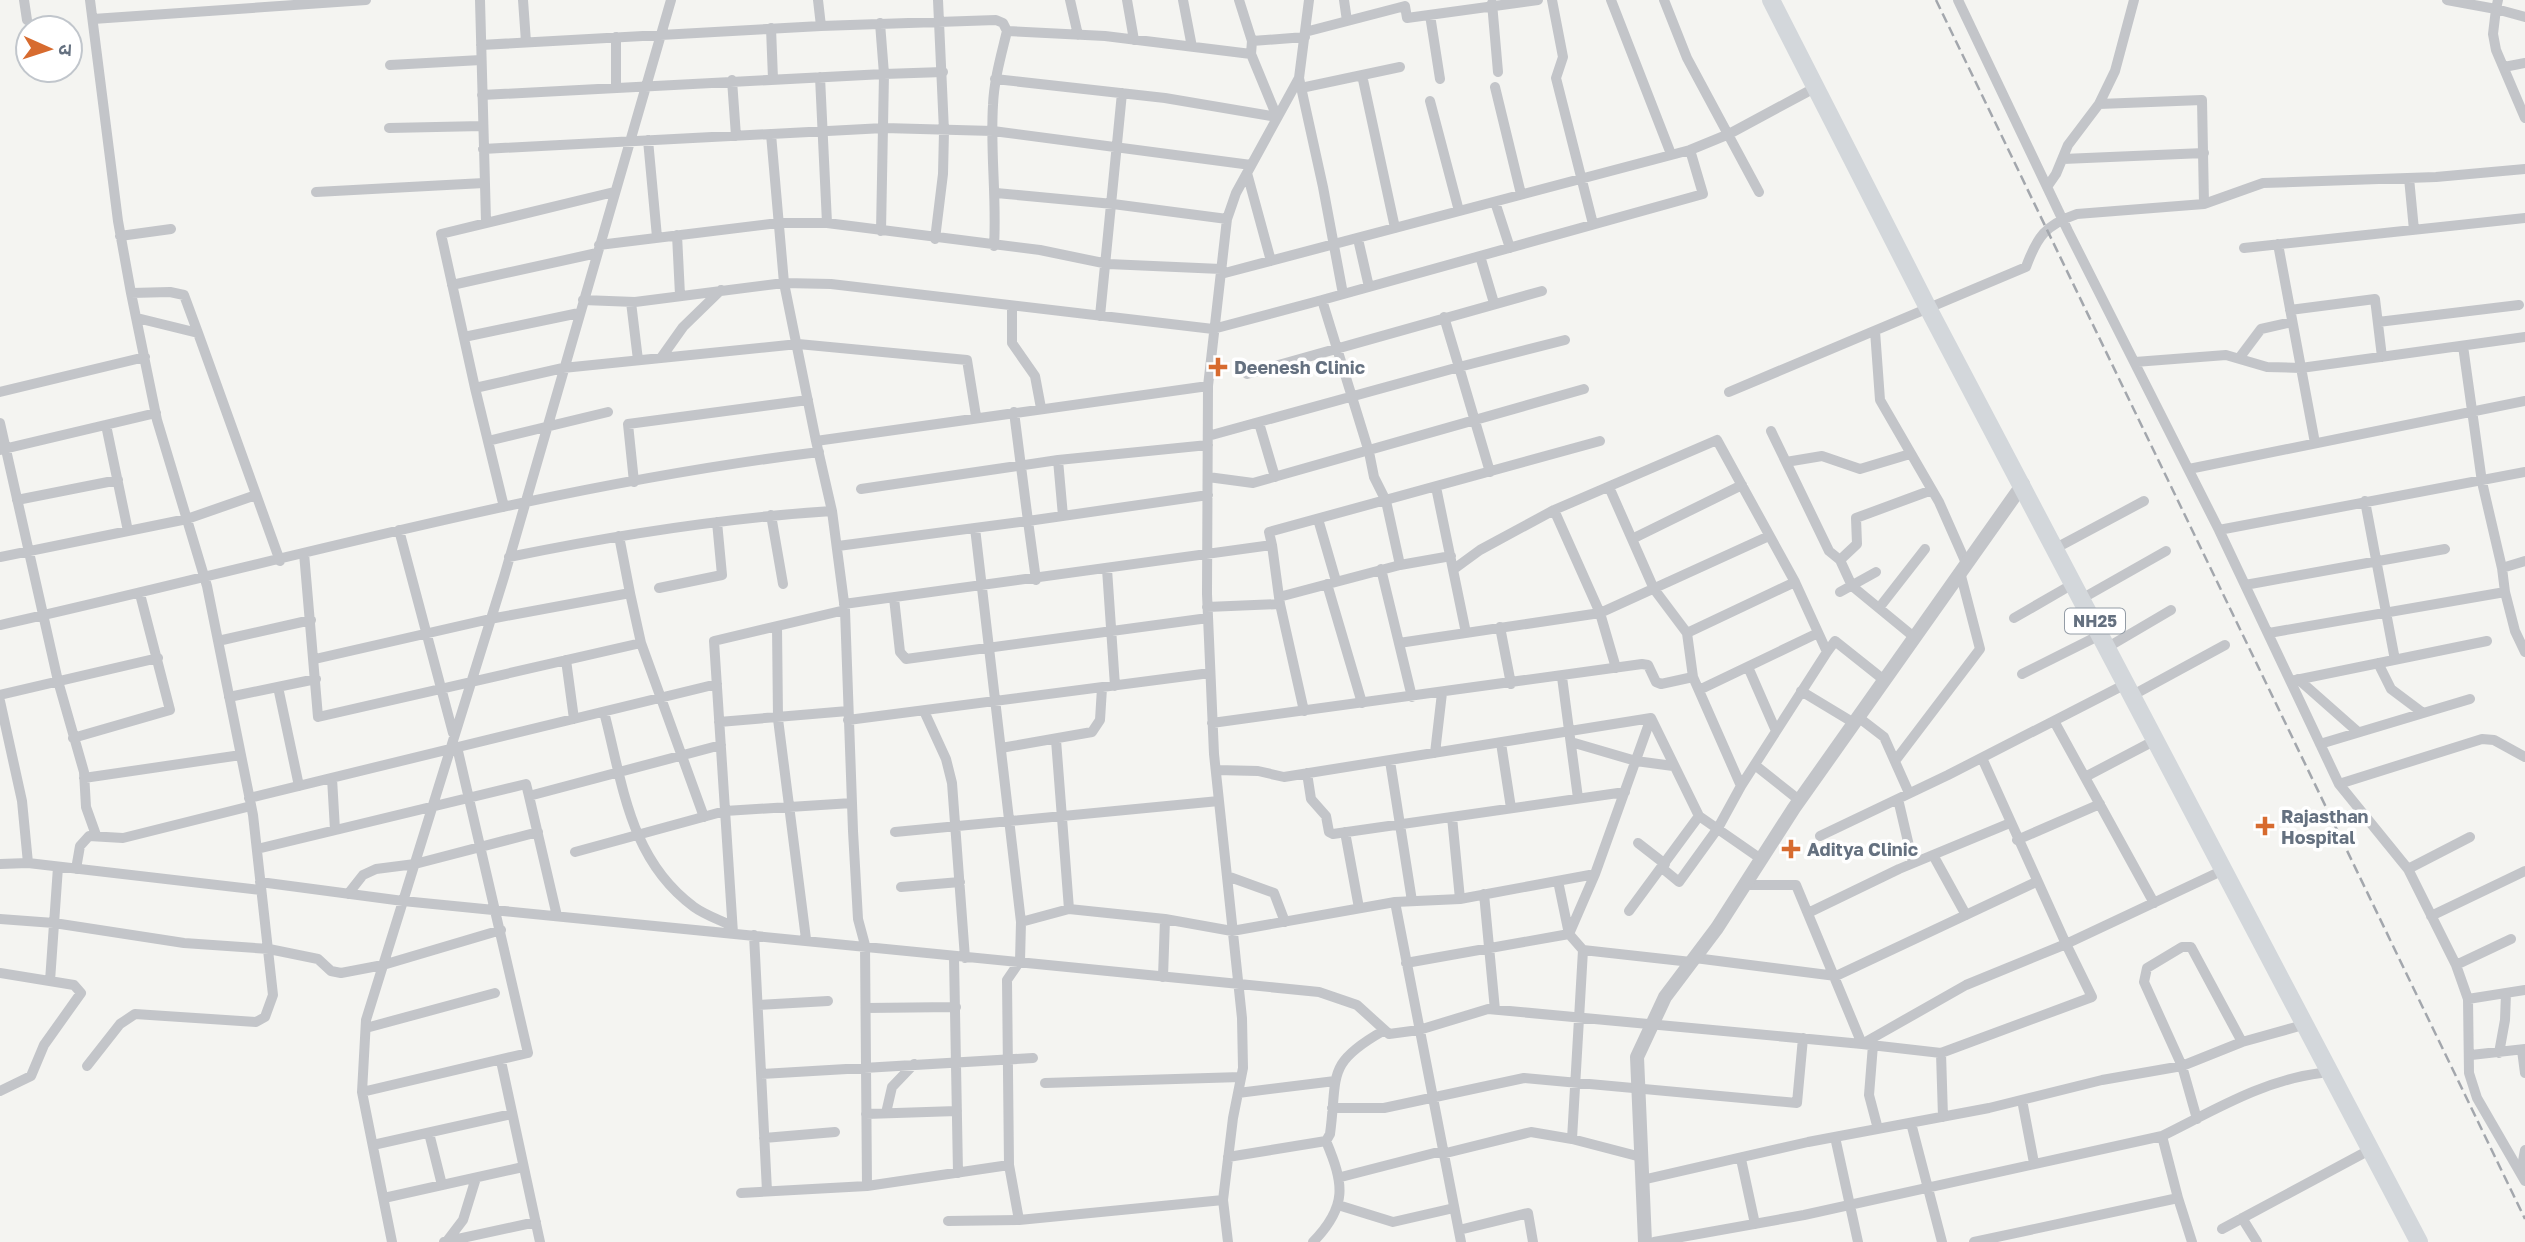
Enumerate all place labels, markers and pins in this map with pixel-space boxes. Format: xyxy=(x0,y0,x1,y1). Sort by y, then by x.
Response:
place label: Deenesh Clinic xyxy=(1234,356,1365,378)
marker: Deenesh Clinic xyxy=(1208,357,1228,377)
place label: Rajasthan Hospital xyxy=(2281,805,2369,848)
marker: Rajasthan Hospital xyxy=(2255,816,2275,836)
place label: Aditya Clinic xyxy=(1807,838,1918,860)
marker: Aditya Clinic xyxy=(1781,839,1801,859)

